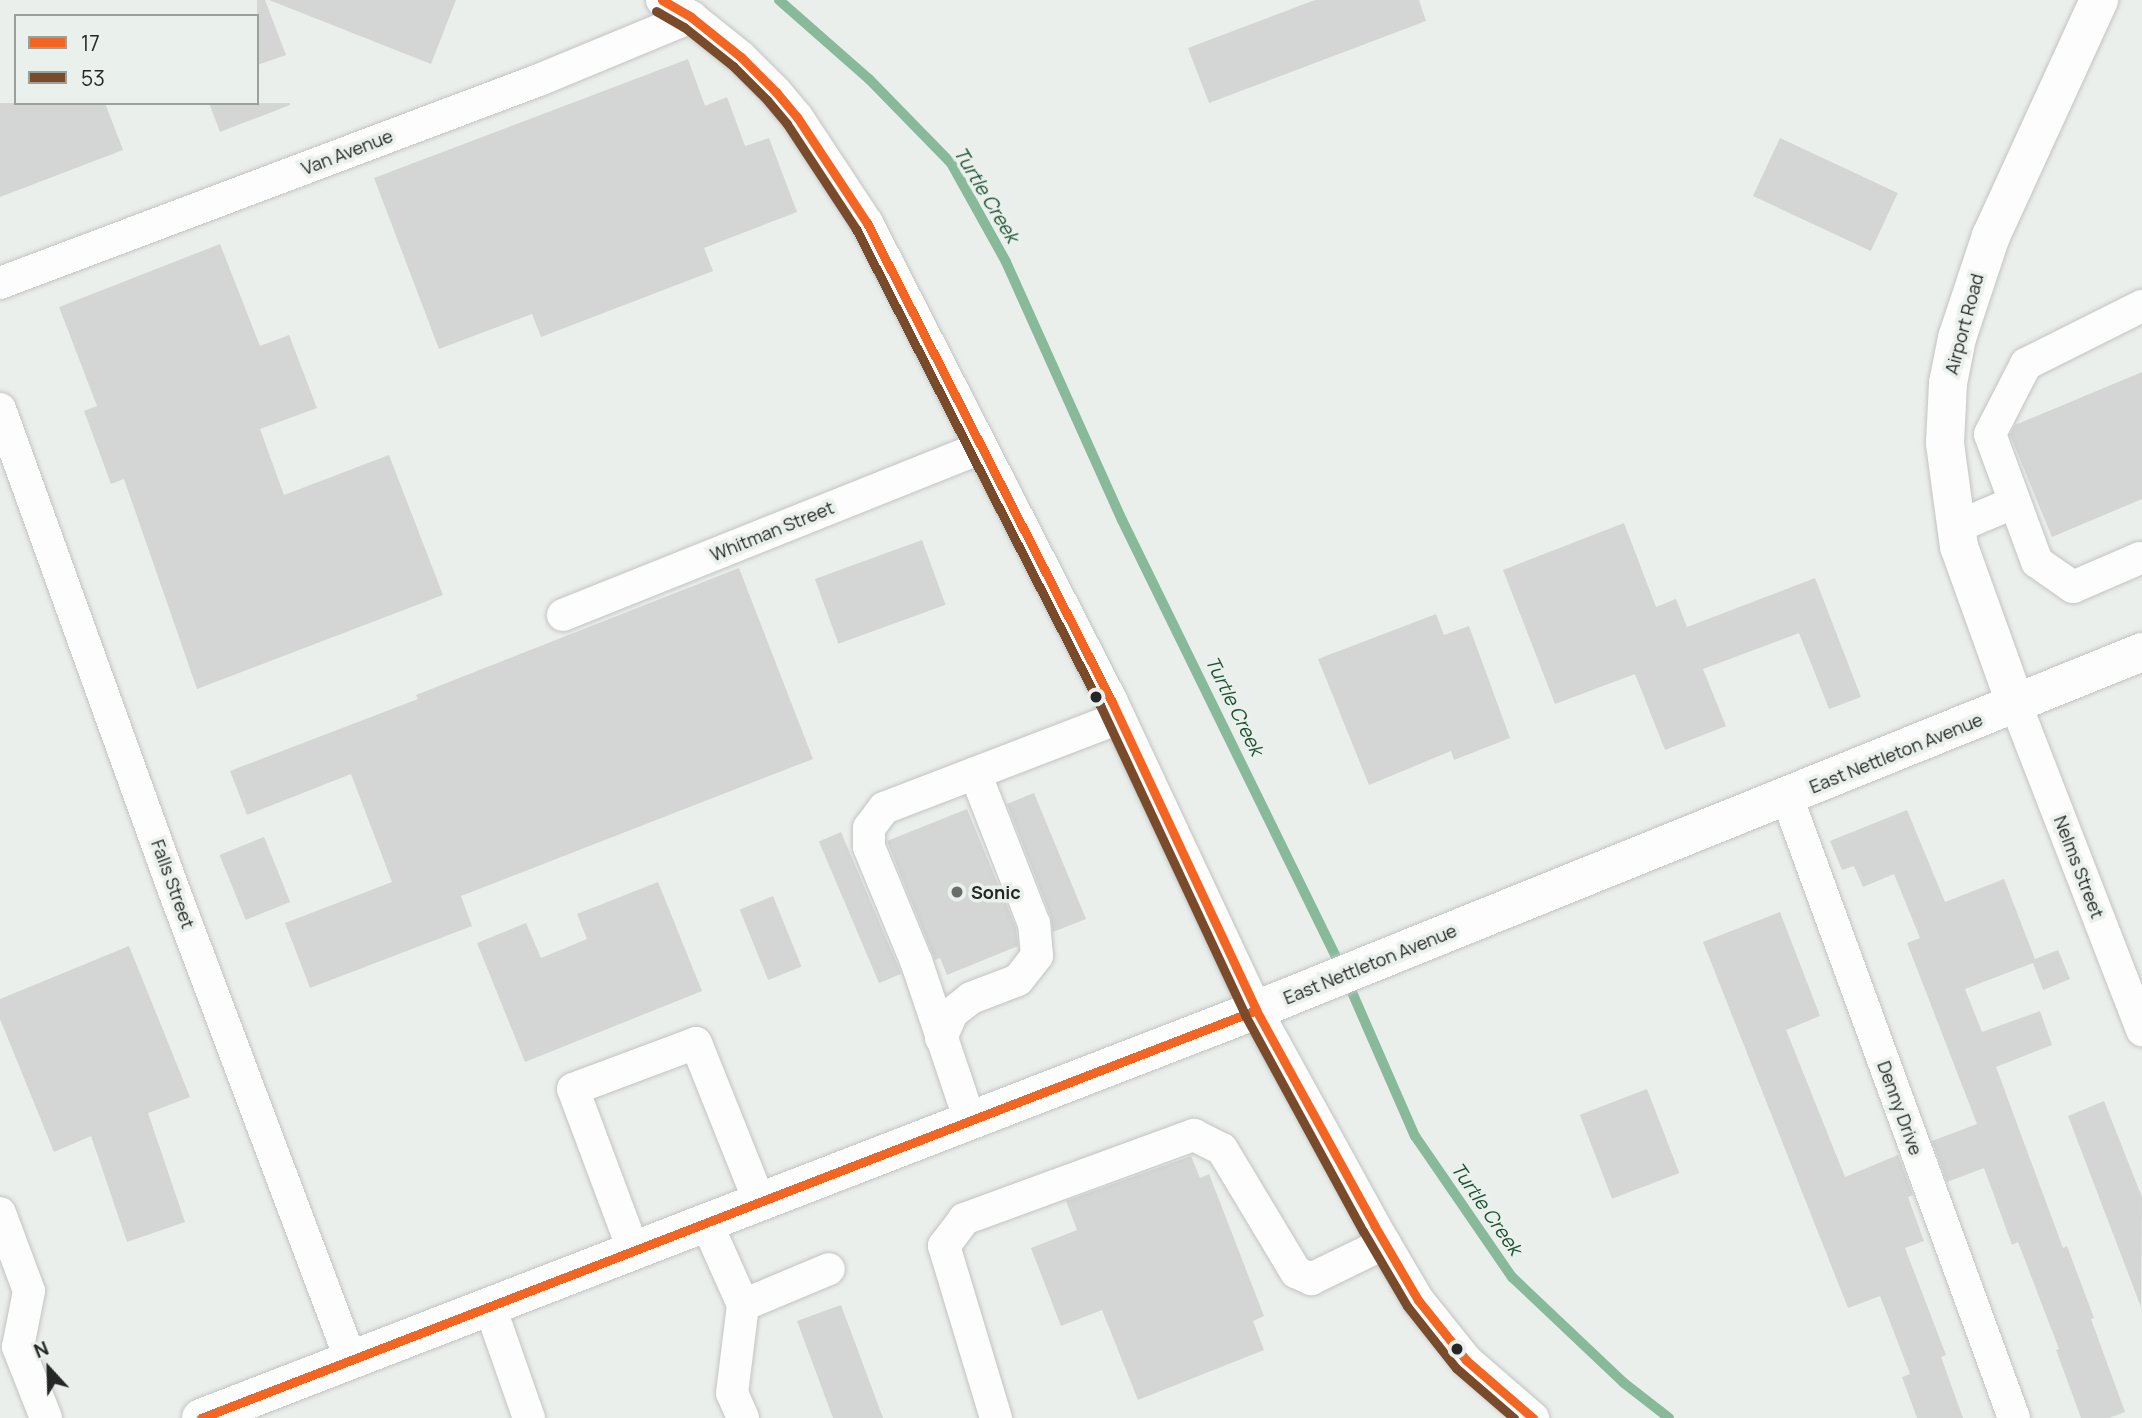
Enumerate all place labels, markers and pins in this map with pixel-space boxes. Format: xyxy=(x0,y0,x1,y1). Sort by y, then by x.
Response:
unlabelled marker xyxy=(1089,690,1103,704)
place label: Sonic xyxy=(971,881,1021,903)
marker: Sonic xyxy=(949,884,965,900)
unlabelled marker xyxy=(1450,1342,1464,1356)

